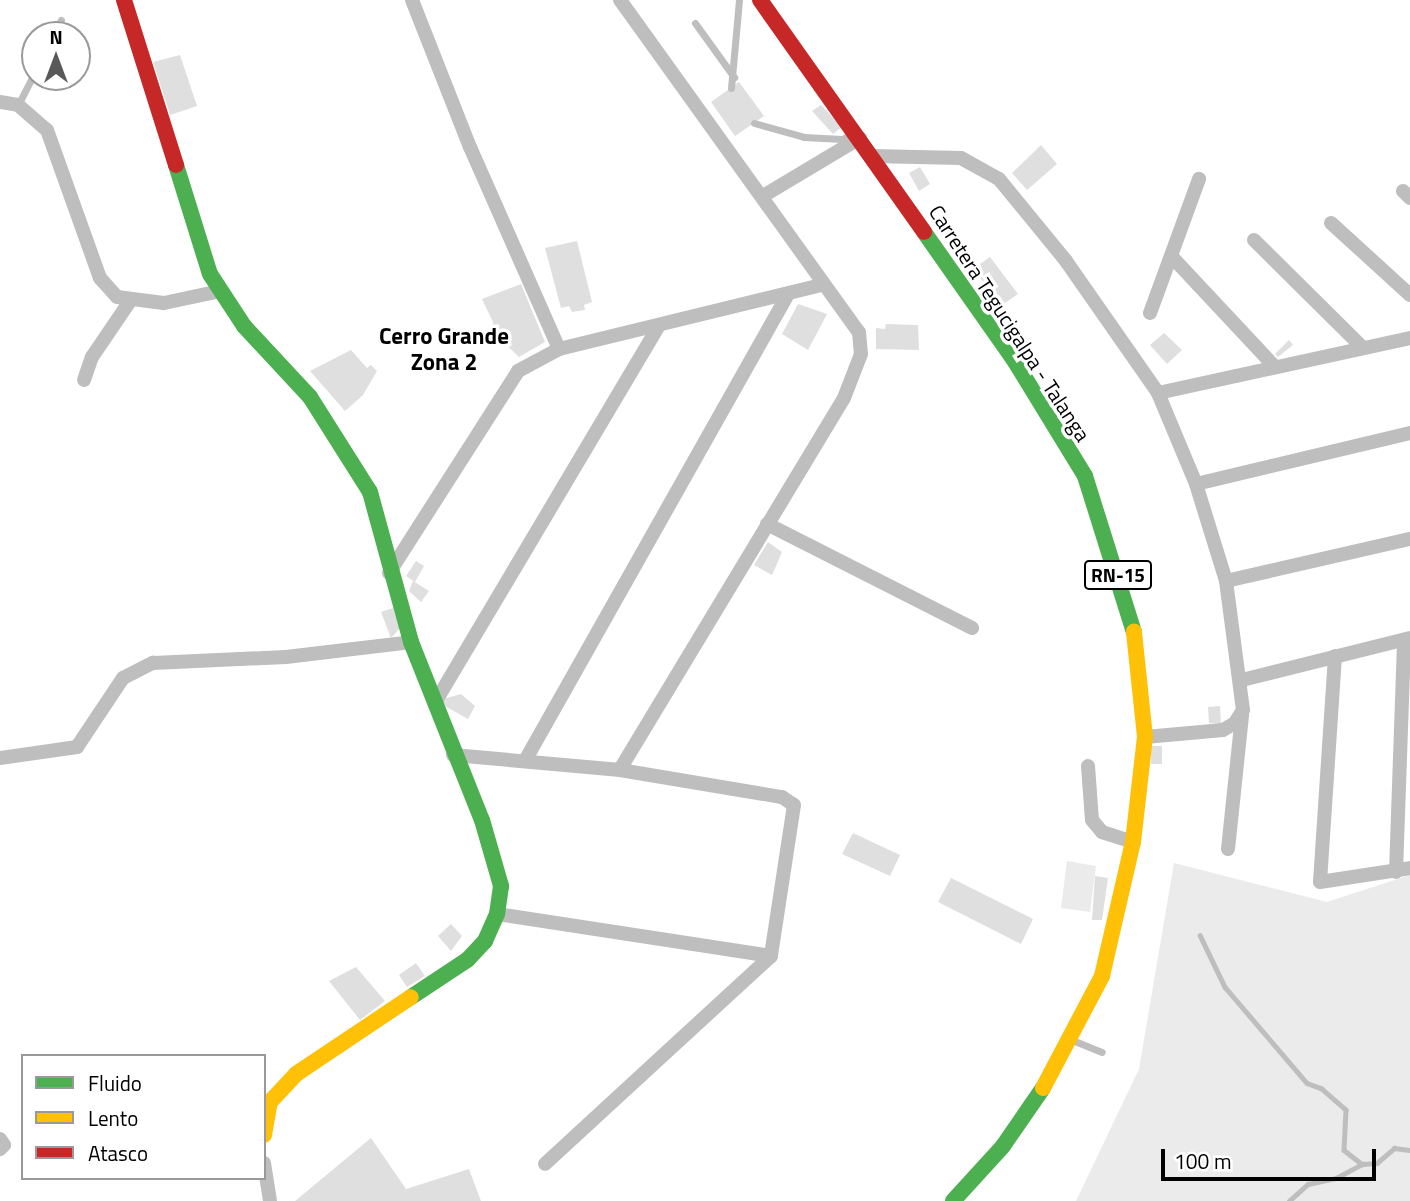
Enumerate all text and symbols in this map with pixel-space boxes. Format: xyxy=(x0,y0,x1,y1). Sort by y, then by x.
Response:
north arrow xyxy=(21,21,91,91)
text: N xyxy=(49,22,63,51)
street label: Carretera Tegucigalpa - Talanga xyxy=(924,200,1096,446)
district label: Cerro Grande Zona 2 xyxy=(379,322,509,376)
road number: RN-15 xyxy=(1083,560,1153,590)
legend xyxy=(21,1054,266,1180)
text: Fluido xyxy=(88,1067,142,1099)
text: Lento xyxy=(88,1102,138,1134)
scale bar xyxy=(1165,1134,1380,1178)
text: Atasco xyxy=(88,1137,148,1169)
text: 100 m xyxy=(1174,1145,1231,1177)

